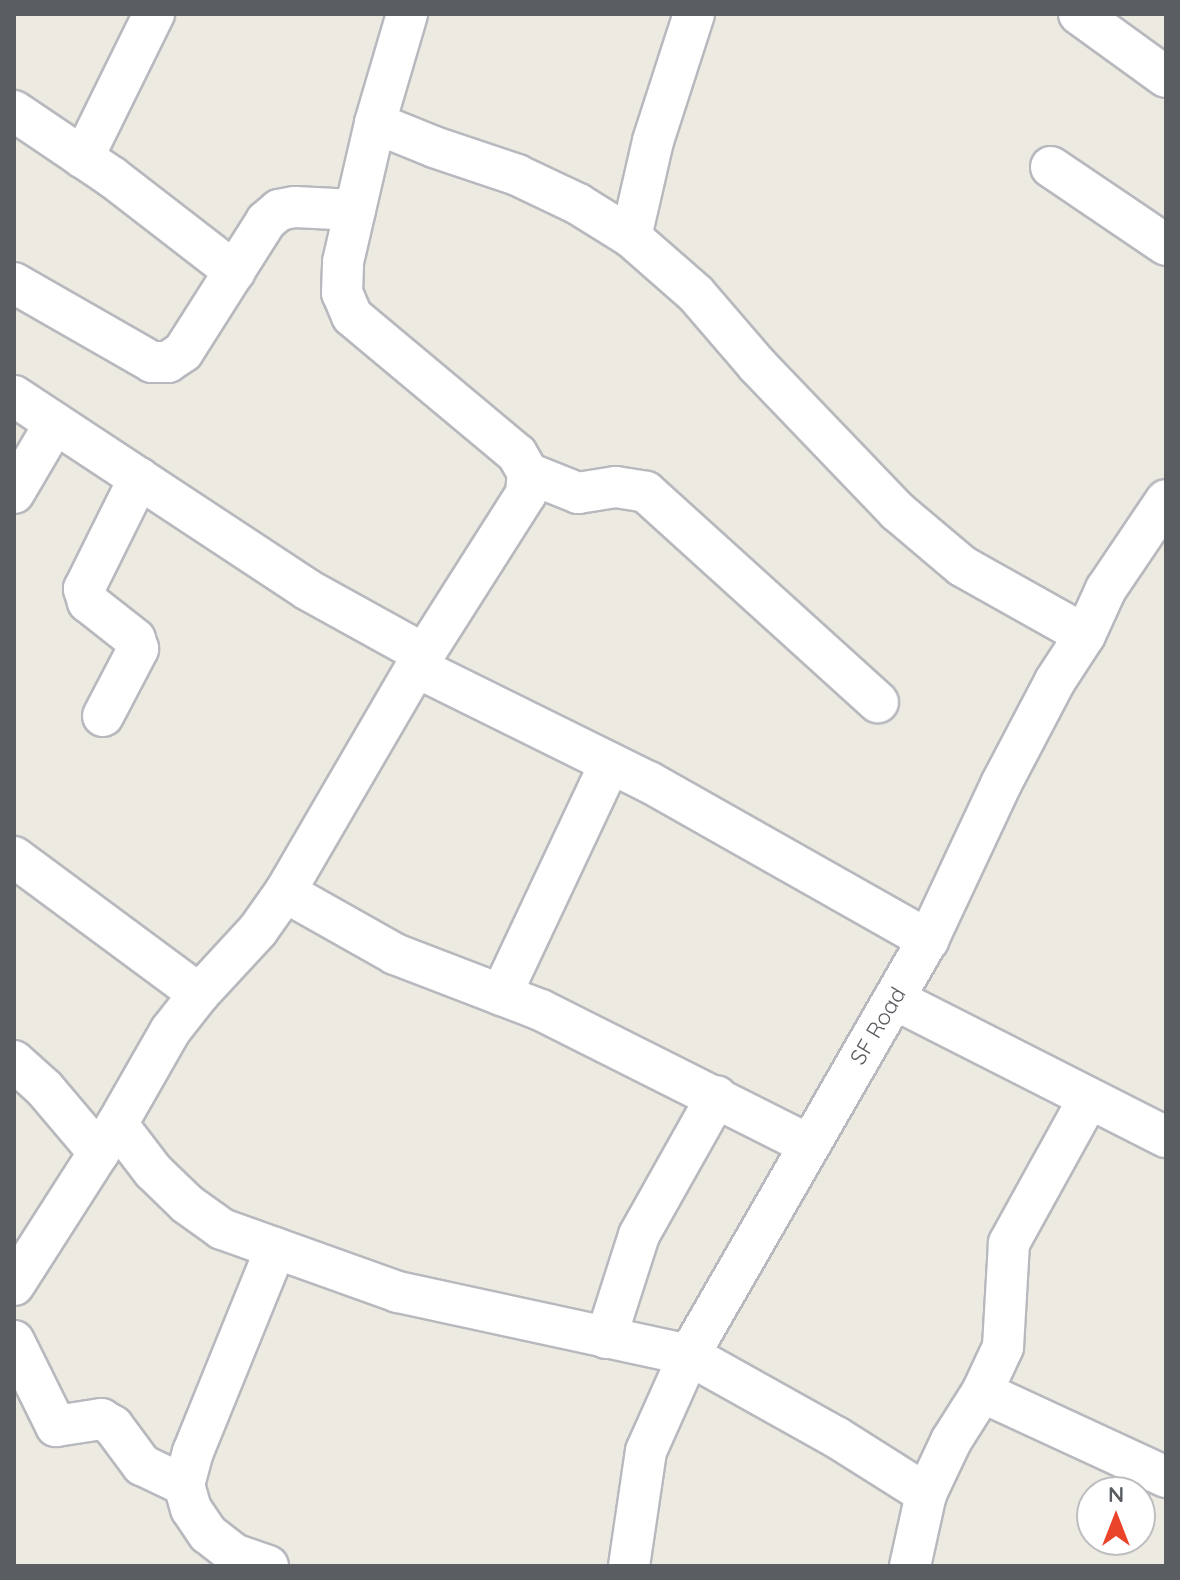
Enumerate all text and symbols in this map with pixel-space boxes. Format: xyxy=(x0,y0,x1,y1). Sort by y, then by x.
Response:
street label: SF Road xyxy=(845,983,911,1069)
north arrow xyxy=(1076,1476,1156,1556)
text: N xyxy=(1108,1480,1124,1508)

